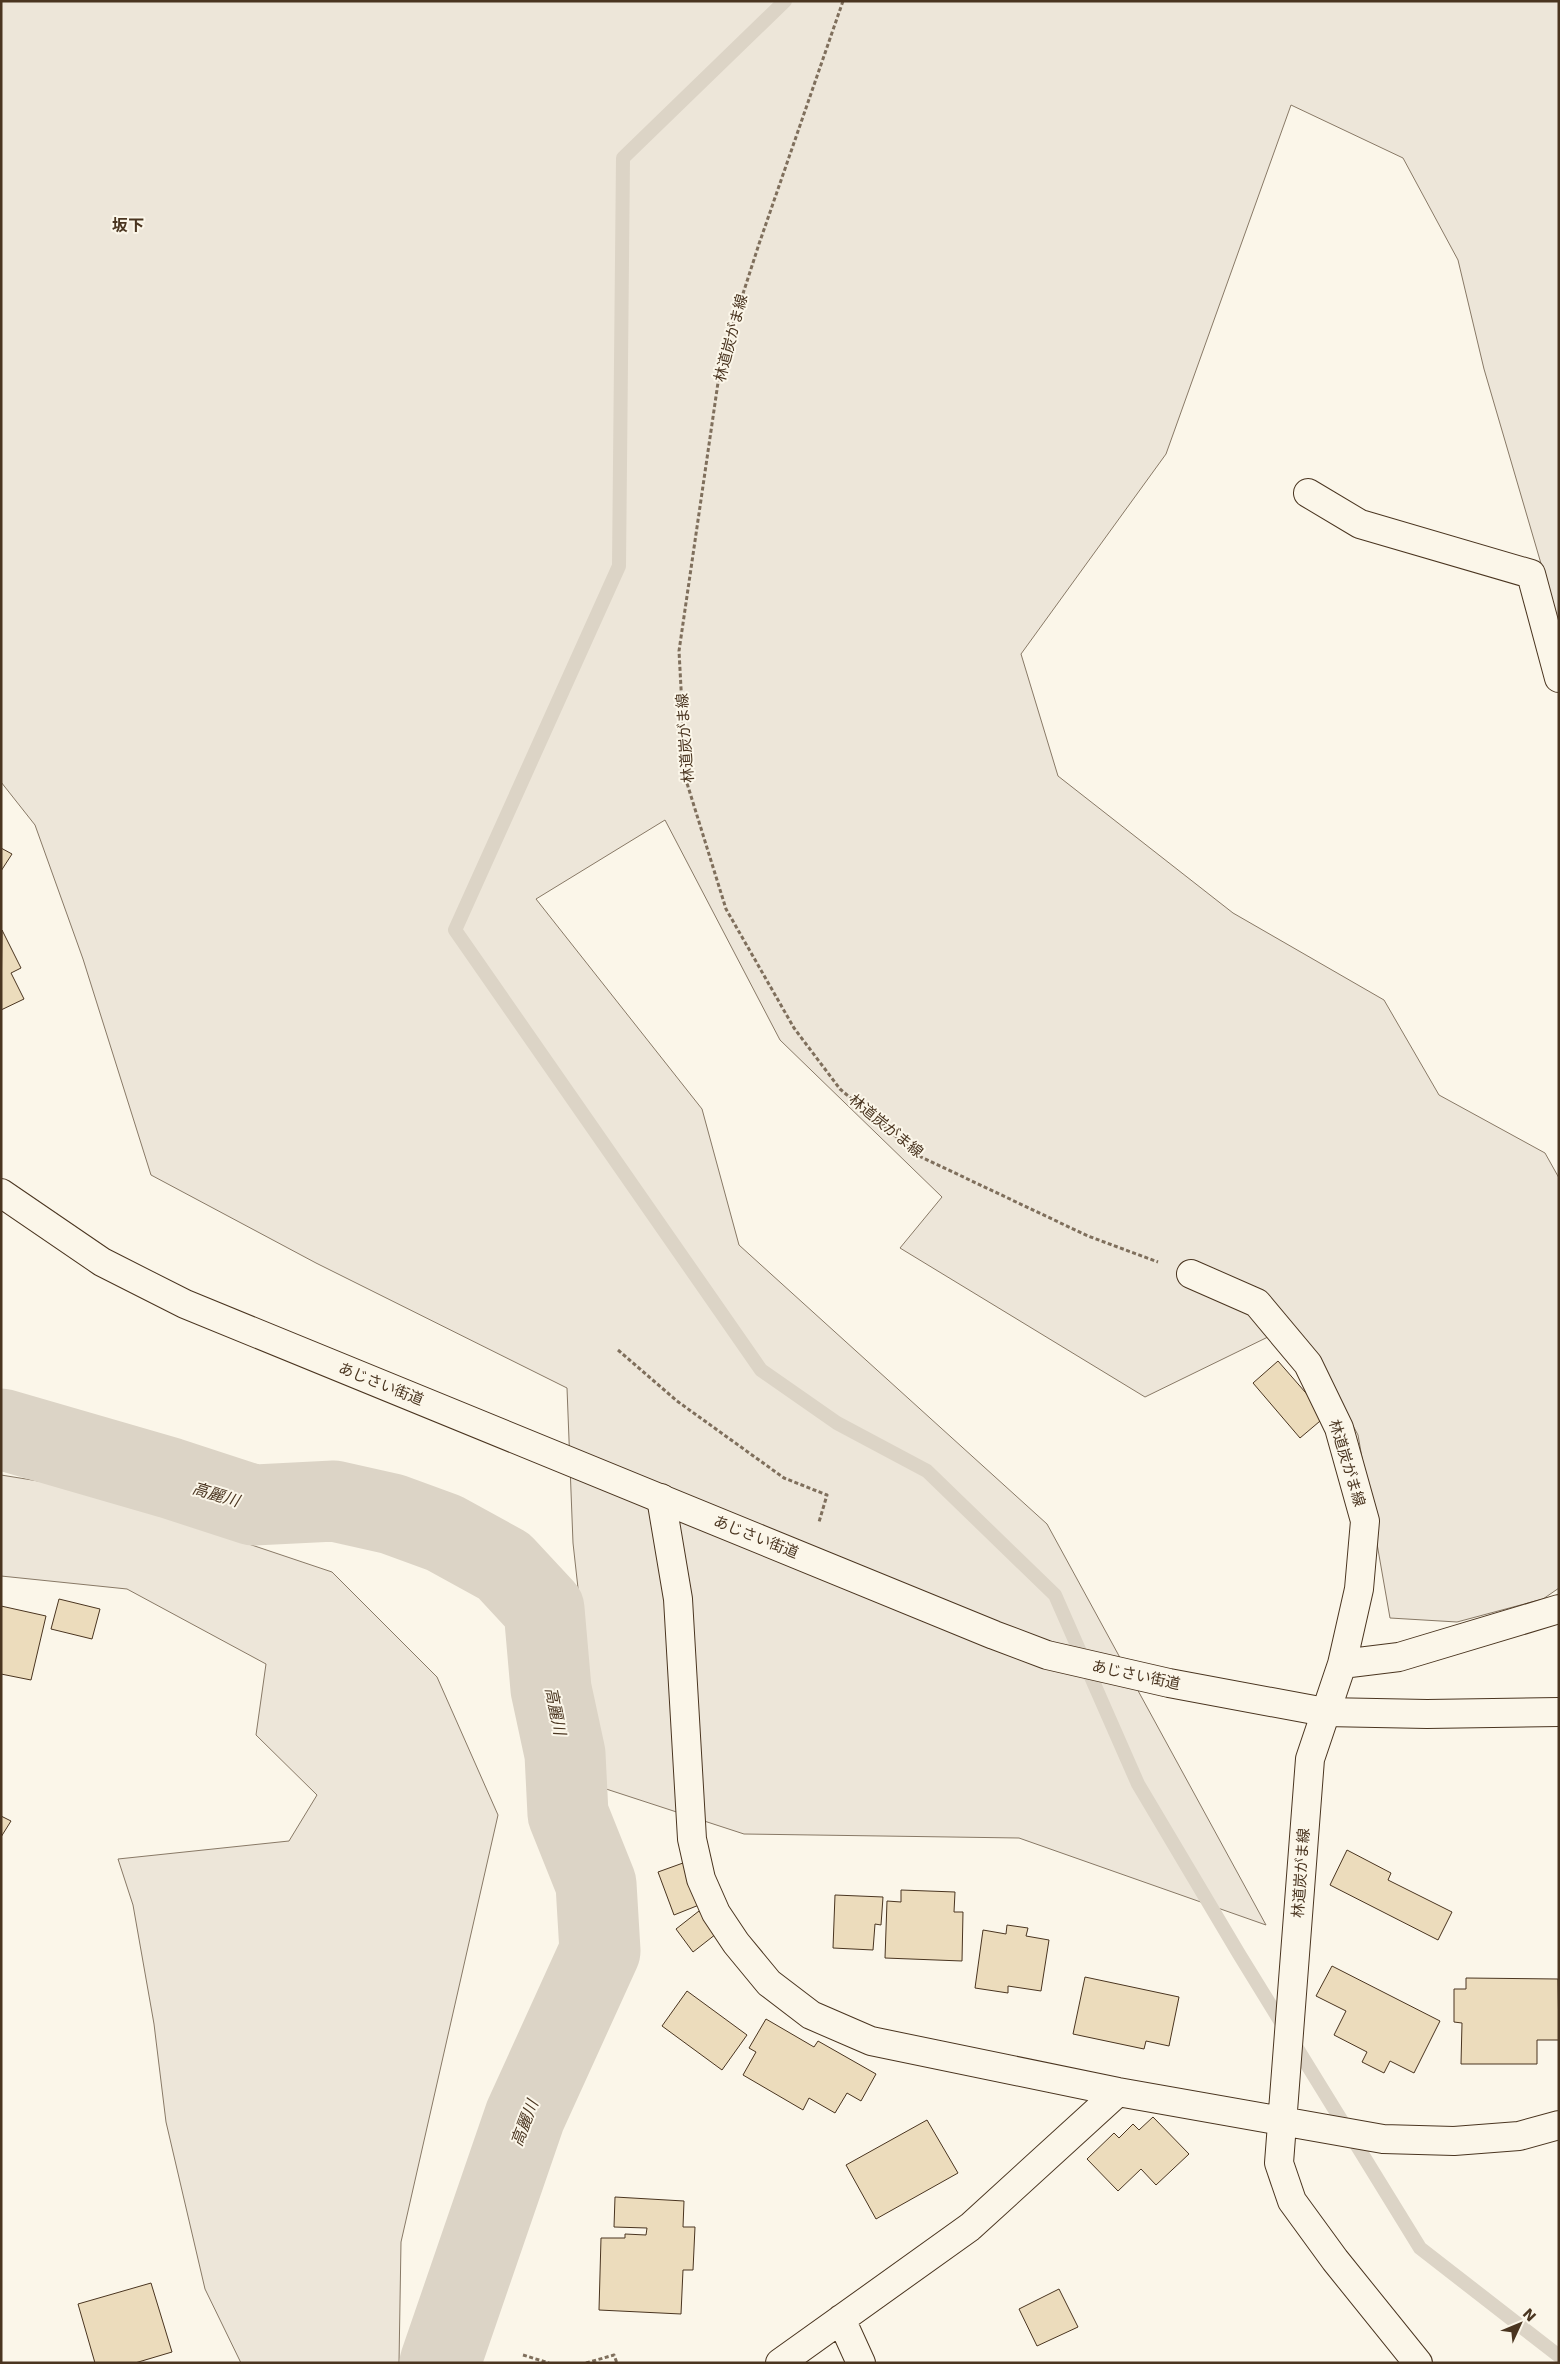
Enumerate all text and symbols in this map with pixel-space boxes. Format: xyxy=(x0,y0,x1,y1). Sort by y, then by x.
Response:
district label: 坂下 xyxy=(112,216,144,235)
street label: 林道炭がま線 xyxy=(711,292,751,384)
street label: 林道炭がま線 xyxy=(673,692,697,784)
street label: 林道炭がま線 xyxy=(845,1091,927,1161)
street label: あじさい街道 xyxy=(336,1359,426,1409)
street label: 林道炭がま線 xyxy=(1325,1417,1369,1509)
water label: 高麗川 xyxy=(190,1478,243,1511)
street label: あじさい街道 xyxy=(711,1512,801,1562)
street label: あじさい街道 xyxy=(1090,1657,1182,1693)
water label: 高麗川 xyxy=(542,1686,570,1738)
street label: 林道炭がま線 xyxy=(1289,1827,1313,1919)
water label: 高麗川 xyxy=(507,2096,543,2149)
north arrow xyxy=(1495,2299,1545,2349)
text: N xyxy=(1520,2305,1539,2325)

